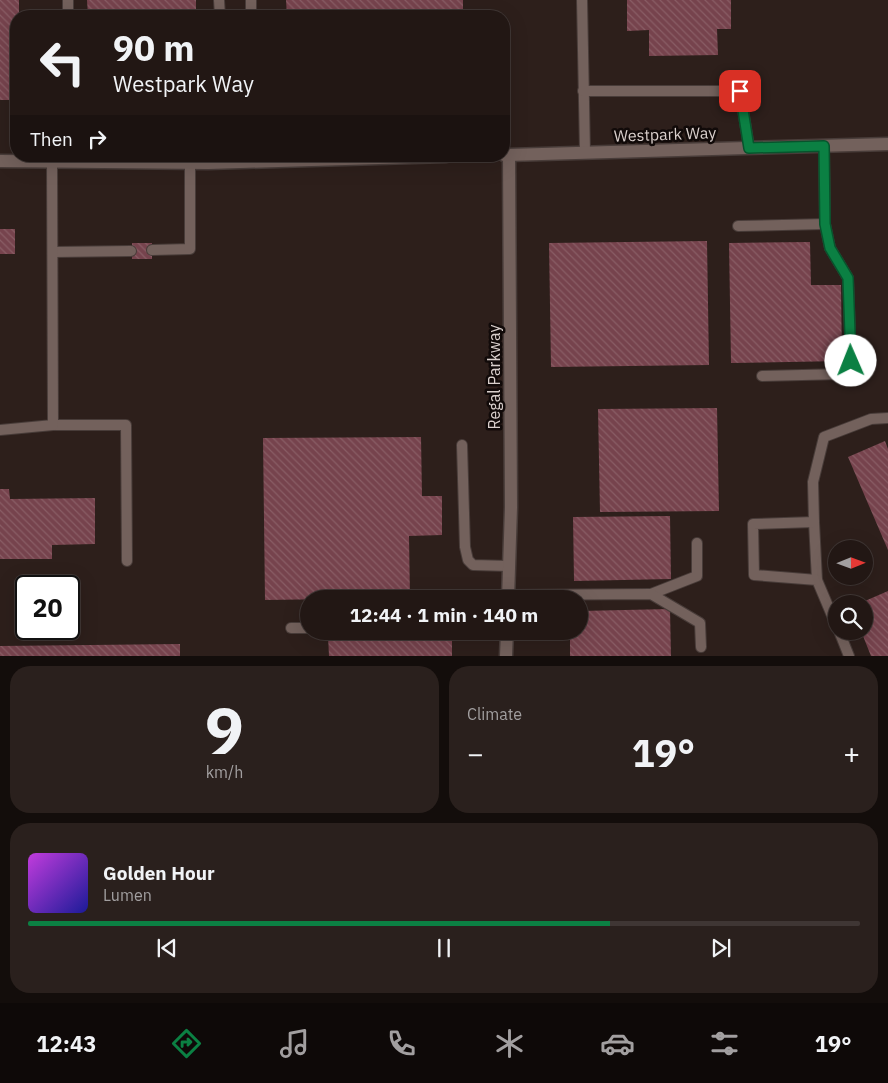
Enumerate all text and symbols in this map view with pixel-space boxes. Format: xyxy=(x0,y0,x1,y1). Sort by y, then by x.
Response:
text: 90 m xyxy=(113,25,195,71)
icon: left xyxy=(30,30,95,95)
text: Westpark Way xyxy=(113,69,254,98)
pin xyxy=(719,70,761,112)
icon: arrive xyxy=(726,77,754,105)
street label: Westpark Way xyxy=(613,122,717,146)
icon: right xyxy=(83,125,111,153)
text: Then xyxy=(30,127,73,151)
street label: Regal Parkway xyxy=(484,325,504,429)
position arrow xyxy=(824,334,876,386)
north arrow xyxy=(828,540,872,585)
map controls xyxy=(828,540,873,640)
speed limit sign: 20 xyxy=(15,575,80,640)
button: search xyxy=(828,595,873,640)
text: 12:44 · 1 min · 140 m xyxy=(350,603,538,627)
text: 9 xyxy=(205,687,244,772)
text: Climate xyxy=(467,704,522,724)
text: 19° xyxy=(632,728,695,777)
text: − xyxy=(467,735,484,772)
text: + xyxy=(843,735,860,772)
text: km/h xyxy=(206,762,243,782)
text: Golden Hour xyxy=(103,861,215,885)
text: Lumen xyxy=(103,885,152,905)
icon: previous xyxy=(153,934,181,962)
icon: pause xyxy=(430,934,458,962)
icon: next xyxy=(707,934,735,962)
icon: directions xyxy=(169,1026,204,1061)
icon: music xyxy=(277,1026,312,1061)
icon: phone xyxy=(384,1026,419,1061)
icon: climate xyxy=(492,1026,527,1061)
icon: car xyxy=(600,1026,635,1061)
icon: filters xyxy=(707,1026,742,1061)
text: 12:43 xyxy=(36,1029,96,1058)
text: 19° xyxy=(815,1029,852,1058)

